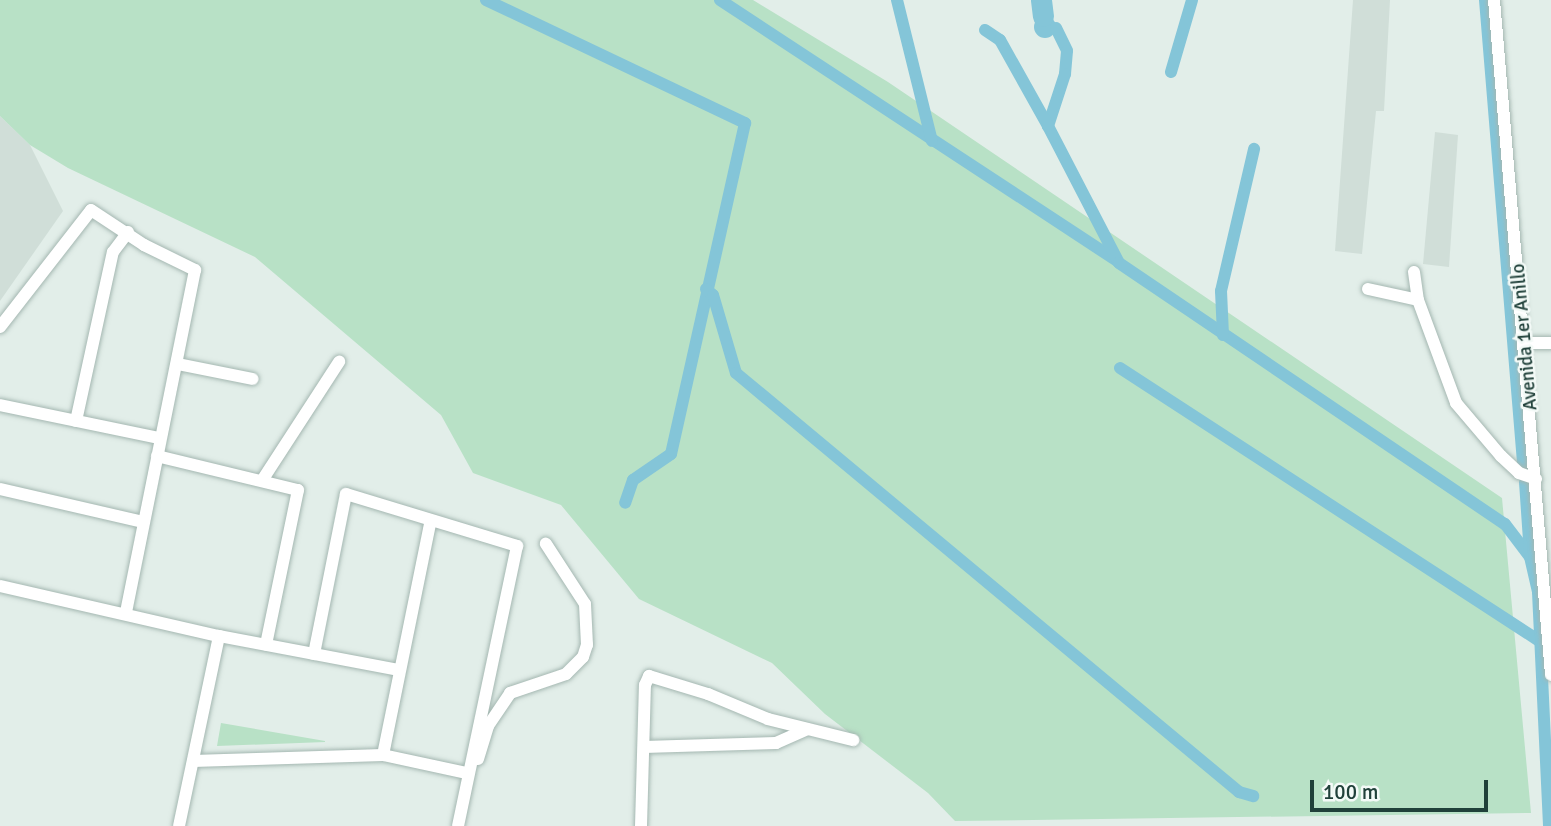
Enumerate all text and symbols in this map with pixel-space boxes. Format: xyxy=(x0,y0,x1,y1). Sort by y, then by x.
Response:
street label: Avenida 1er Anillo xyxy=(1507,263,1543,411)
scale bar xyxy=(1313,766,1492,810)
text: 100 m xyxy=(1323,779,1378,805)

